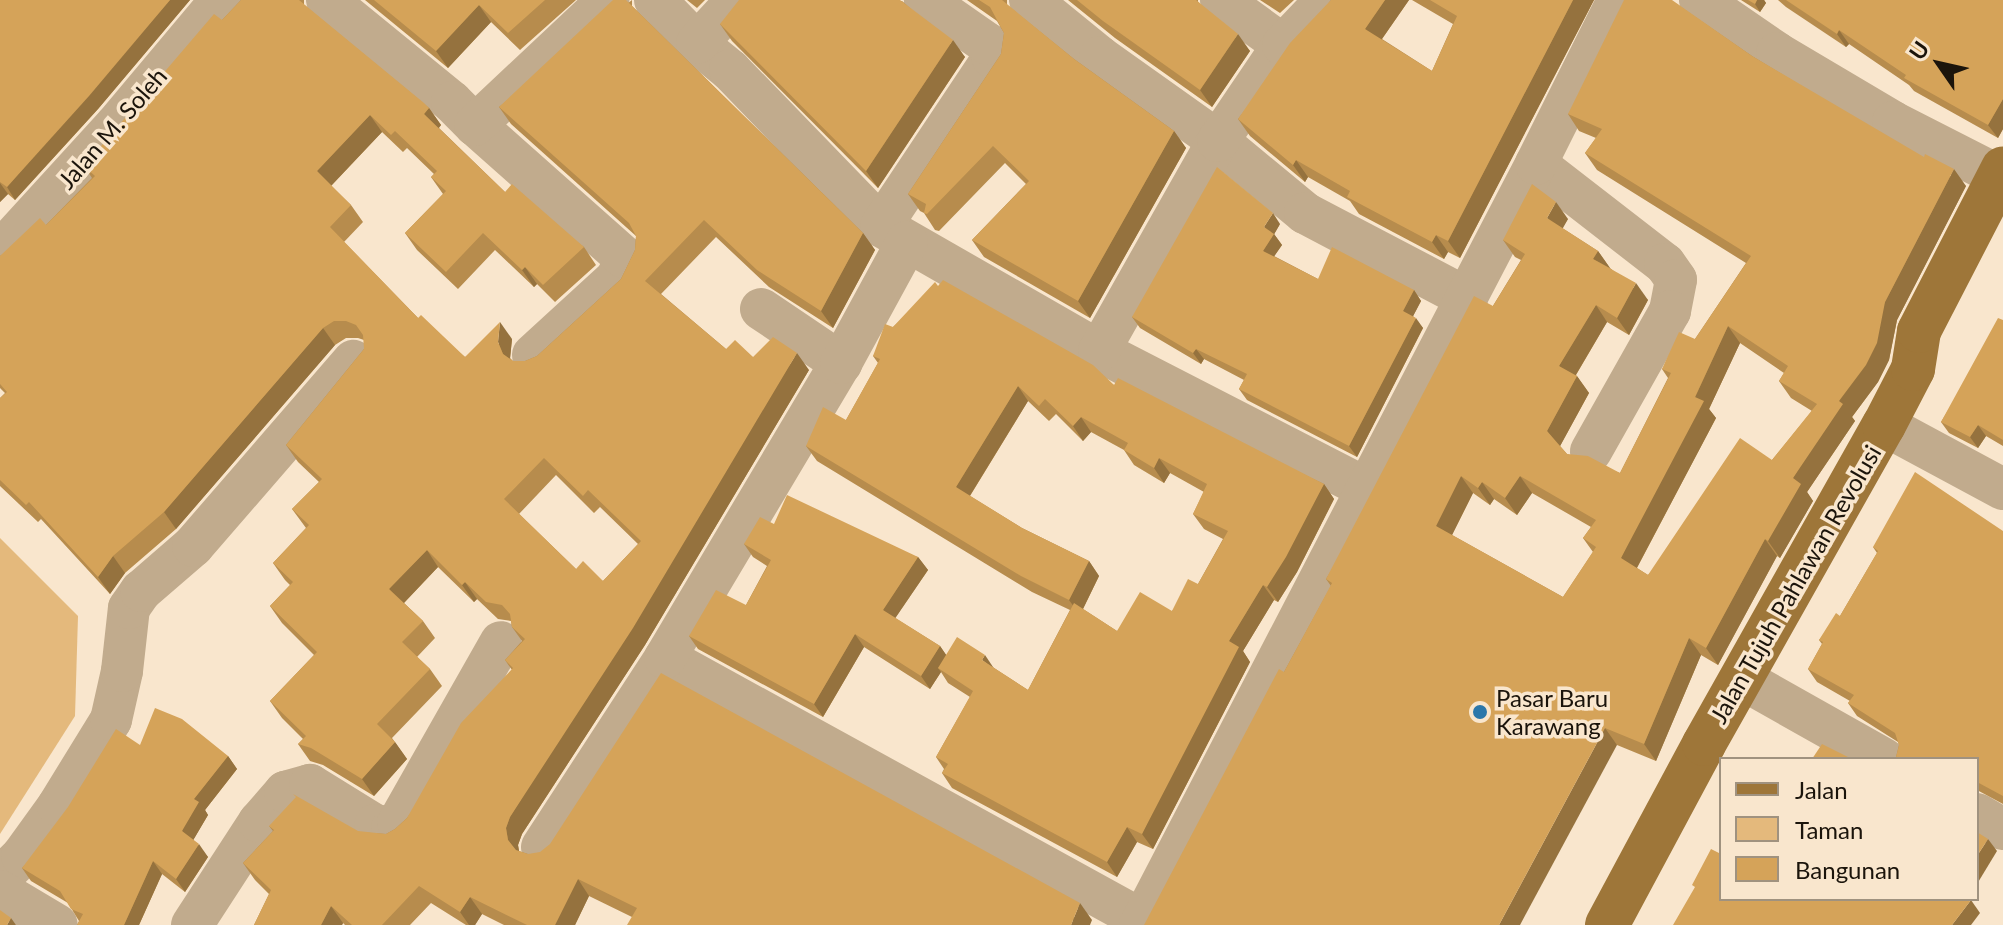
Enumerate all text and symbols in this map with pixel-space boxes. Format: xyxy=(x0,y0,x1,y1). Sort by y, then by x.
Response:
north arrow xyxy=(1899,24,1979,104)
text: U xyxy=(1903,36,1934,65)
street label: Jalan M. Soleh xyxy=(52,62,172,194)
street label: Jalan Tujuh Pahlawan Revolusi xyxy=(1703,440,1887,728)
place label: Pasar Baru Karawang xyxy=(1496,684,1609,740)
marker: Pasar Baru Karawang xyxy=(1471,703,1489,721)
legend xyxy=(1719,757,1979,901)
text: Jalan xyxy=(1795,775,1848,804)
text: Taman xyxy=(1795,815,1863,844)
text: Bangunan xyxy=(1795,855,1900,884)

